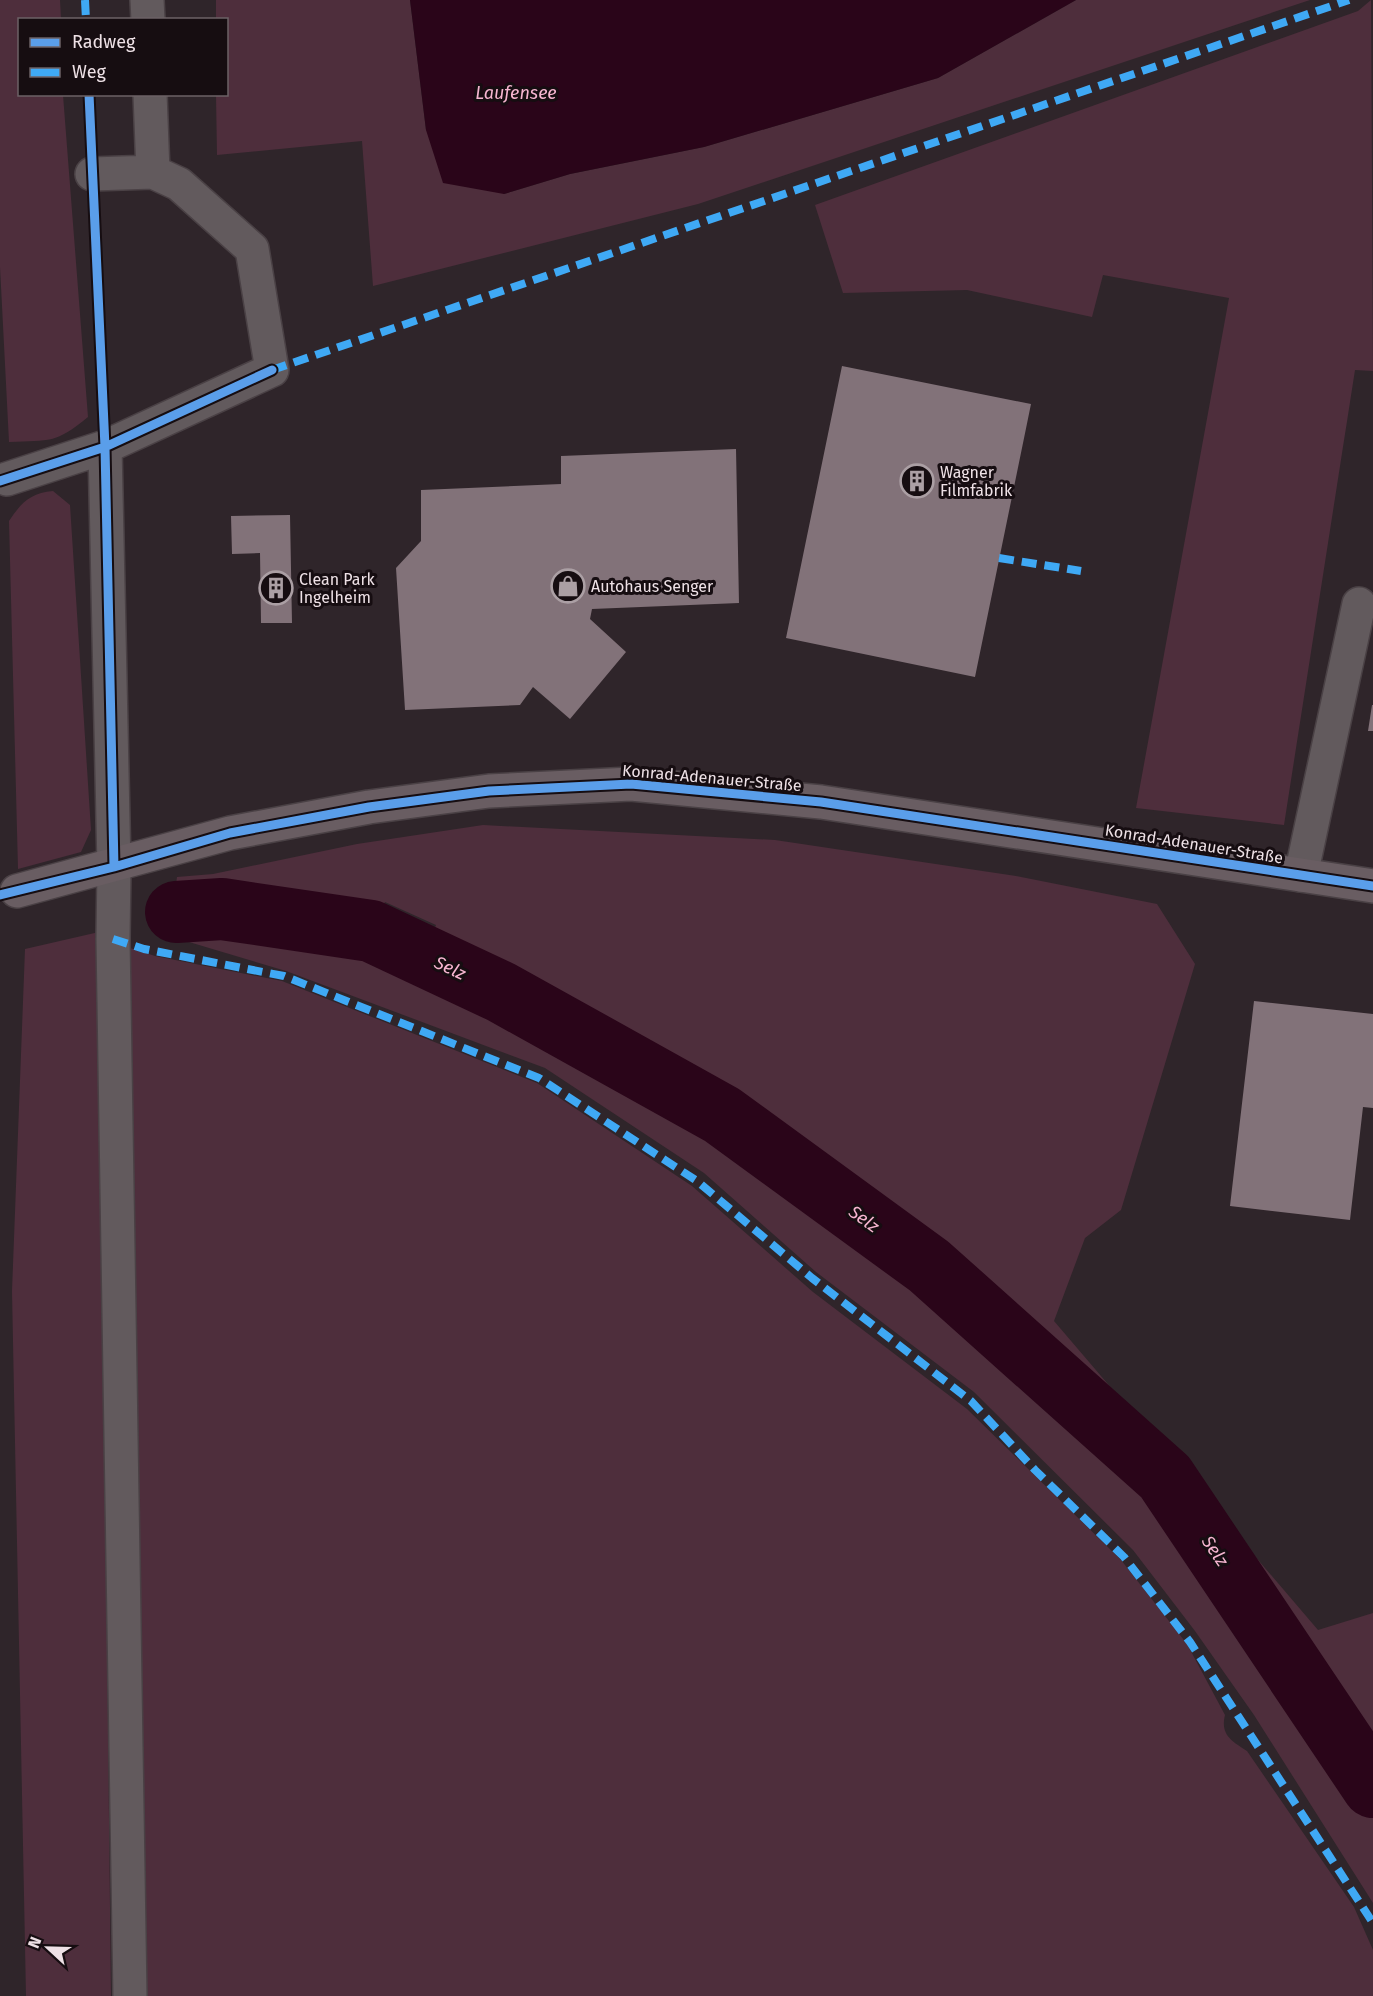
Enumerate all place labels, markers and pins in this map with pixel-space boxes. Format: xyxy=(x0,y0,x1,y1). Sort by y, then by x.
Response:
building icon: Wagner Filmfabrik xyxy=(899,463,935,499)
place label: Wagner Filmfabrik xyxy=(940,463,1013,500)
shop icon: Autohaus Senger xyxy=(550,568,586,604)
building icon: Clean Park Ingelheim xyxy=(258,570,294,606)
place label: Clean Park Ingelheim xyxy=(299,570,376,607)
place label: Autohaus Senger xyxy=(591,577,714,596)

